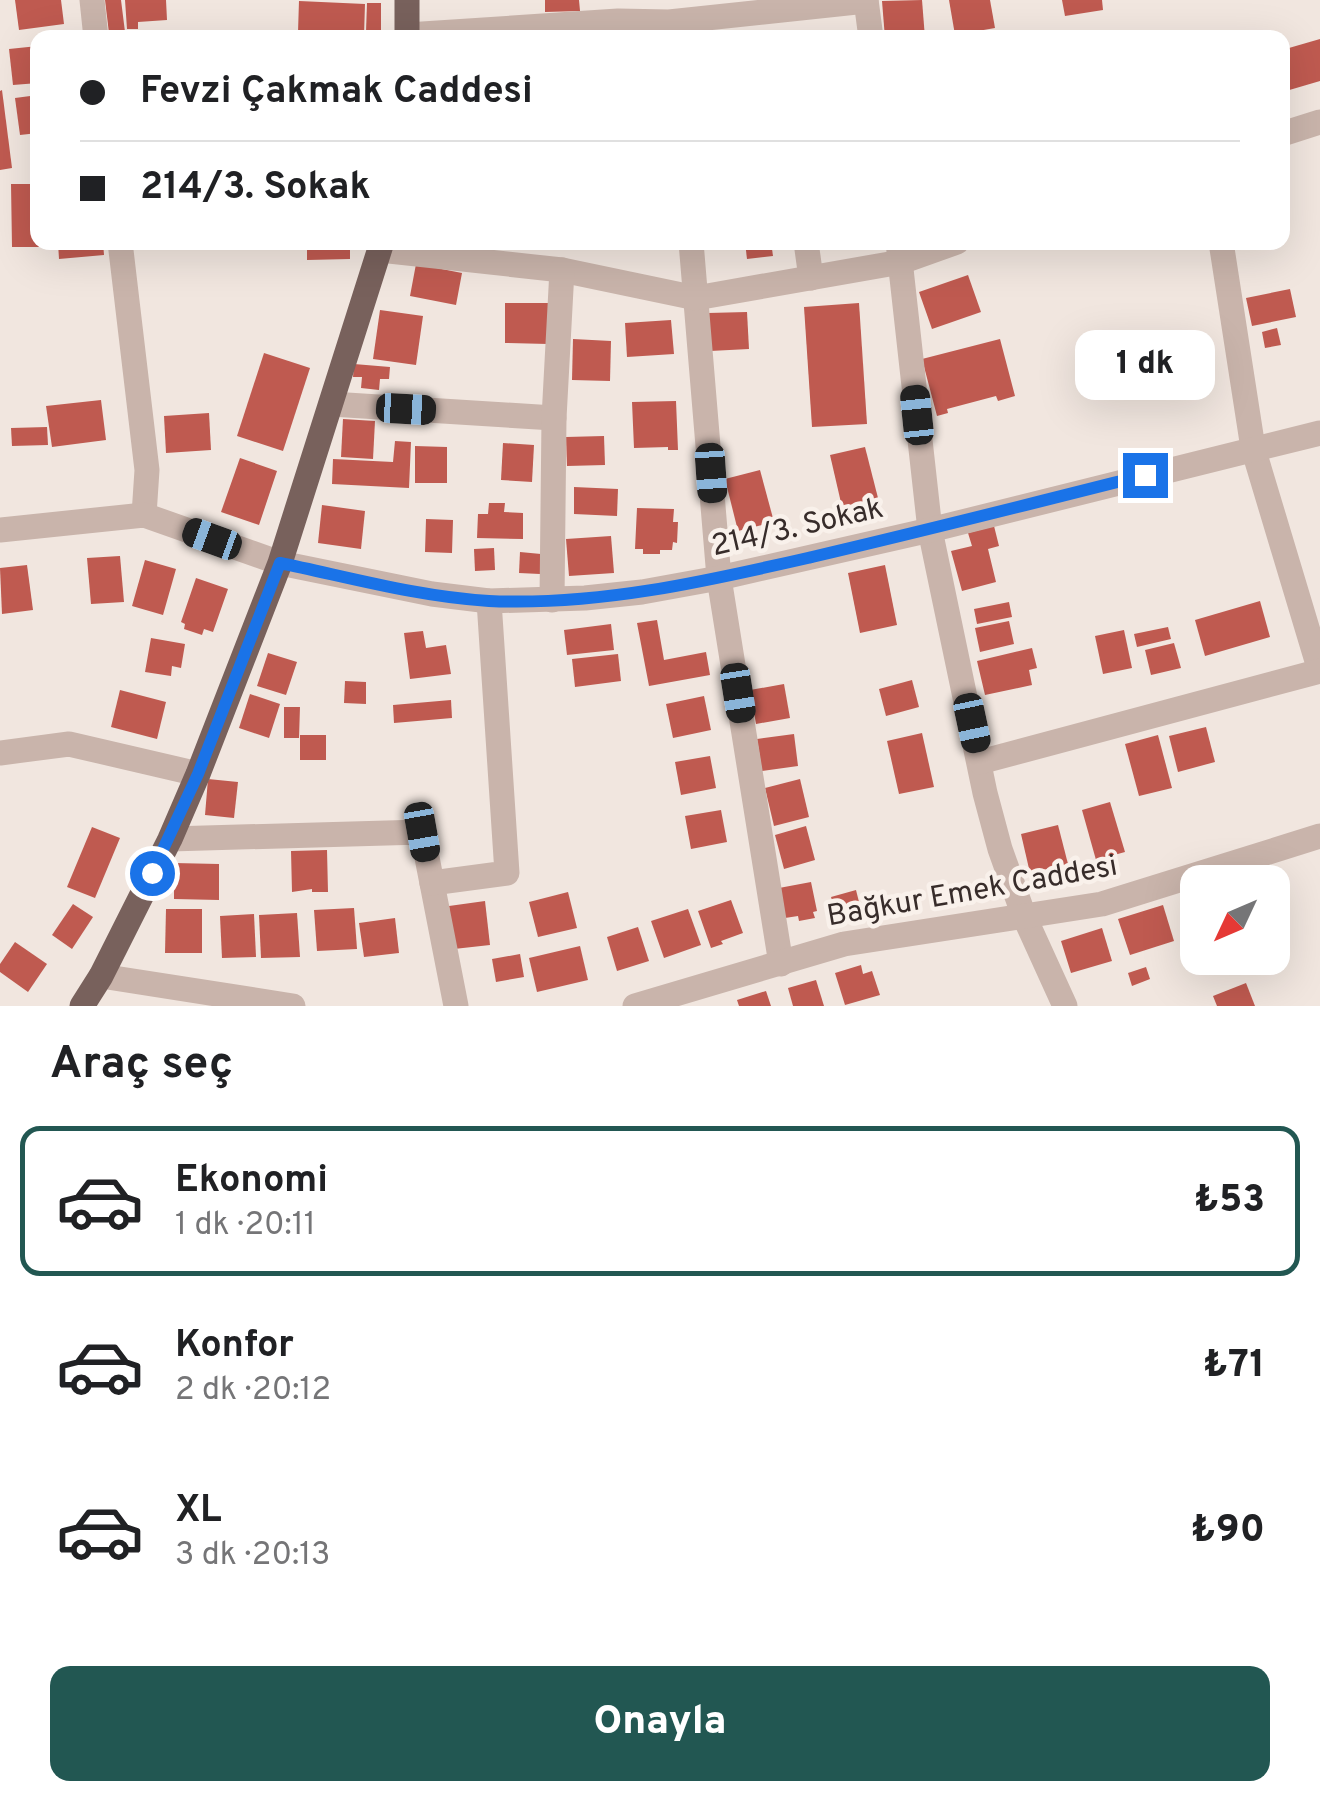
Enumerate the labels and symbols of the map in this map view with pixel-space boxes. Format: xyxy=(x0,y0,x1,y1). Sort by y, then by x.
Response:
callout: 1 dk xyxy=(1075,330,1215,400)
car xyxy=(899,384,935,446)
car xyxy=(375,392,437,426)
car xyxy=(694,442,728,504)
route end xyxy=(1123,453,1168,498)
street label: 214/3. Sokak xyxy=(708,491,887,566)
car xyxy=(179,515,245,563)
car xyxy=(718,661,758,725)
car xyxy=(951,691,993,755)
car xyxy=(402,800,442,864)
street label: Bağkur Emek Caddesi xyxy=(824,849,1121,936)
route start xyxy=(130,851,175,896)
north arrow xyxy=(1180,865,1290,975)

